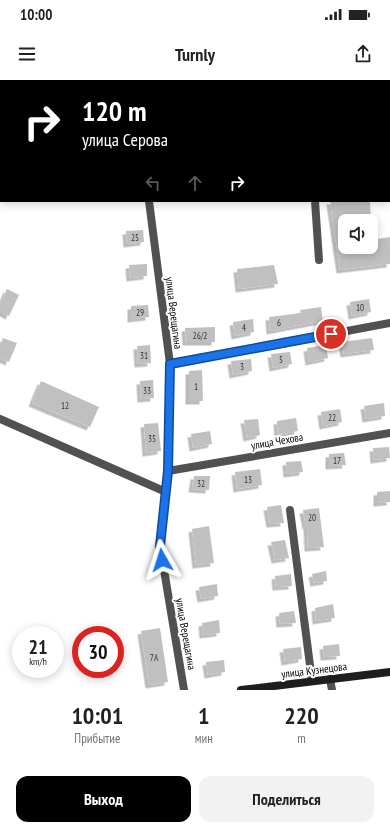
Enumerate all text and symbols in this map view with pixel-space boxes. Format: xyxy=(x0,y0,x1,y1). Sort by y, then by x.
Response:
text: 10:00 xyxy=(20,5,52,24)
icon: menu xyxy=(16,43,38,65)
text: Turnly xyxy=(175,43,215,66)
icon: share xyxy=(352,43,374,65)
text: 120 m xyxy=(82,92,146,129)
icon: right xyxy=(16,96,68,148)
text: улица Серова xyxy=(82,128,168,151)
icon: left xyxy=(142,172,164,194)
icon: ahead xyxy=(184,172,206,194)
icon: right xyxy=(226,172,248,194)
map controls xyxy=(338,214,378,254)
button: sound xyxy=(338,214,378,254)
house number: 25 xyxy=(131,232,139,243)
street label: улица Верещагина xyxy=(163,276,185,350)
house number: 10 xyxy=(356,302,364,313)
house number: 29 xyxy=(136,307,144,318)
house number: 6 xyxy=(277,317,281,328)
pin xyxy=(314,317,348,351)
house number: 4 xyxy=(242,322,246,333)
icon: arrive xyxy=(320,323,342,345)
house number: 26/2 xyxy=(193,330,207,341)
house number: 31 xyxy=(140,350,148,361)
house number: 5 xyxy=(279,354,283,365)
house number: 3 xyxy=(240,361,244,372)
house number: 1 xyxy=(194,381,198,392)
house number: 33 xyxy=(143,385,151,396)
house number: 12 xyxy=(61,400,69,411)
house number: 22 xyxy=(328,412,336,423)
street label: улица Чехова xyxy=(250,430,304,452)
house number: 35 xyxy=(148,433,156,444)
house number: 17 xyxy=(333,455,341,466)
house number: 13 xyxy=(244,474,252,485)
house number: 32 xyxy=(197,478,205,489)
house number: 20 xyxy=(308,512,316,523)
position arrow xyxy=(141,539,183,581)
street label: улица Верещагина xyxy=(173,597,199,671)
speed limit sign: 30 xyxy=(72,626,124,678)
text: 21 xyxy=(28,634,48,660)
house number: 7А xyxy=(150,652,159,663)
text: km/h xyxy=(29,655,47,668)
street label: улица Кузнецова xyxy=(280,659,348,681)
text: 10:01 xyxy=(71,700,123,731)
text: 1 xyxy=(198,700,209,731)
text: 220 xyxy=(284,700,319,731)
text: Прибытие xyxy=(74,730,120,747)
text: мин xyxy=(195,730,213,747)
text: m xyxy=(297,730,306,747)
button: Выход xyxy=(16,776,191,822)
button: Поделиться xyxy=(199,776,374,822)

